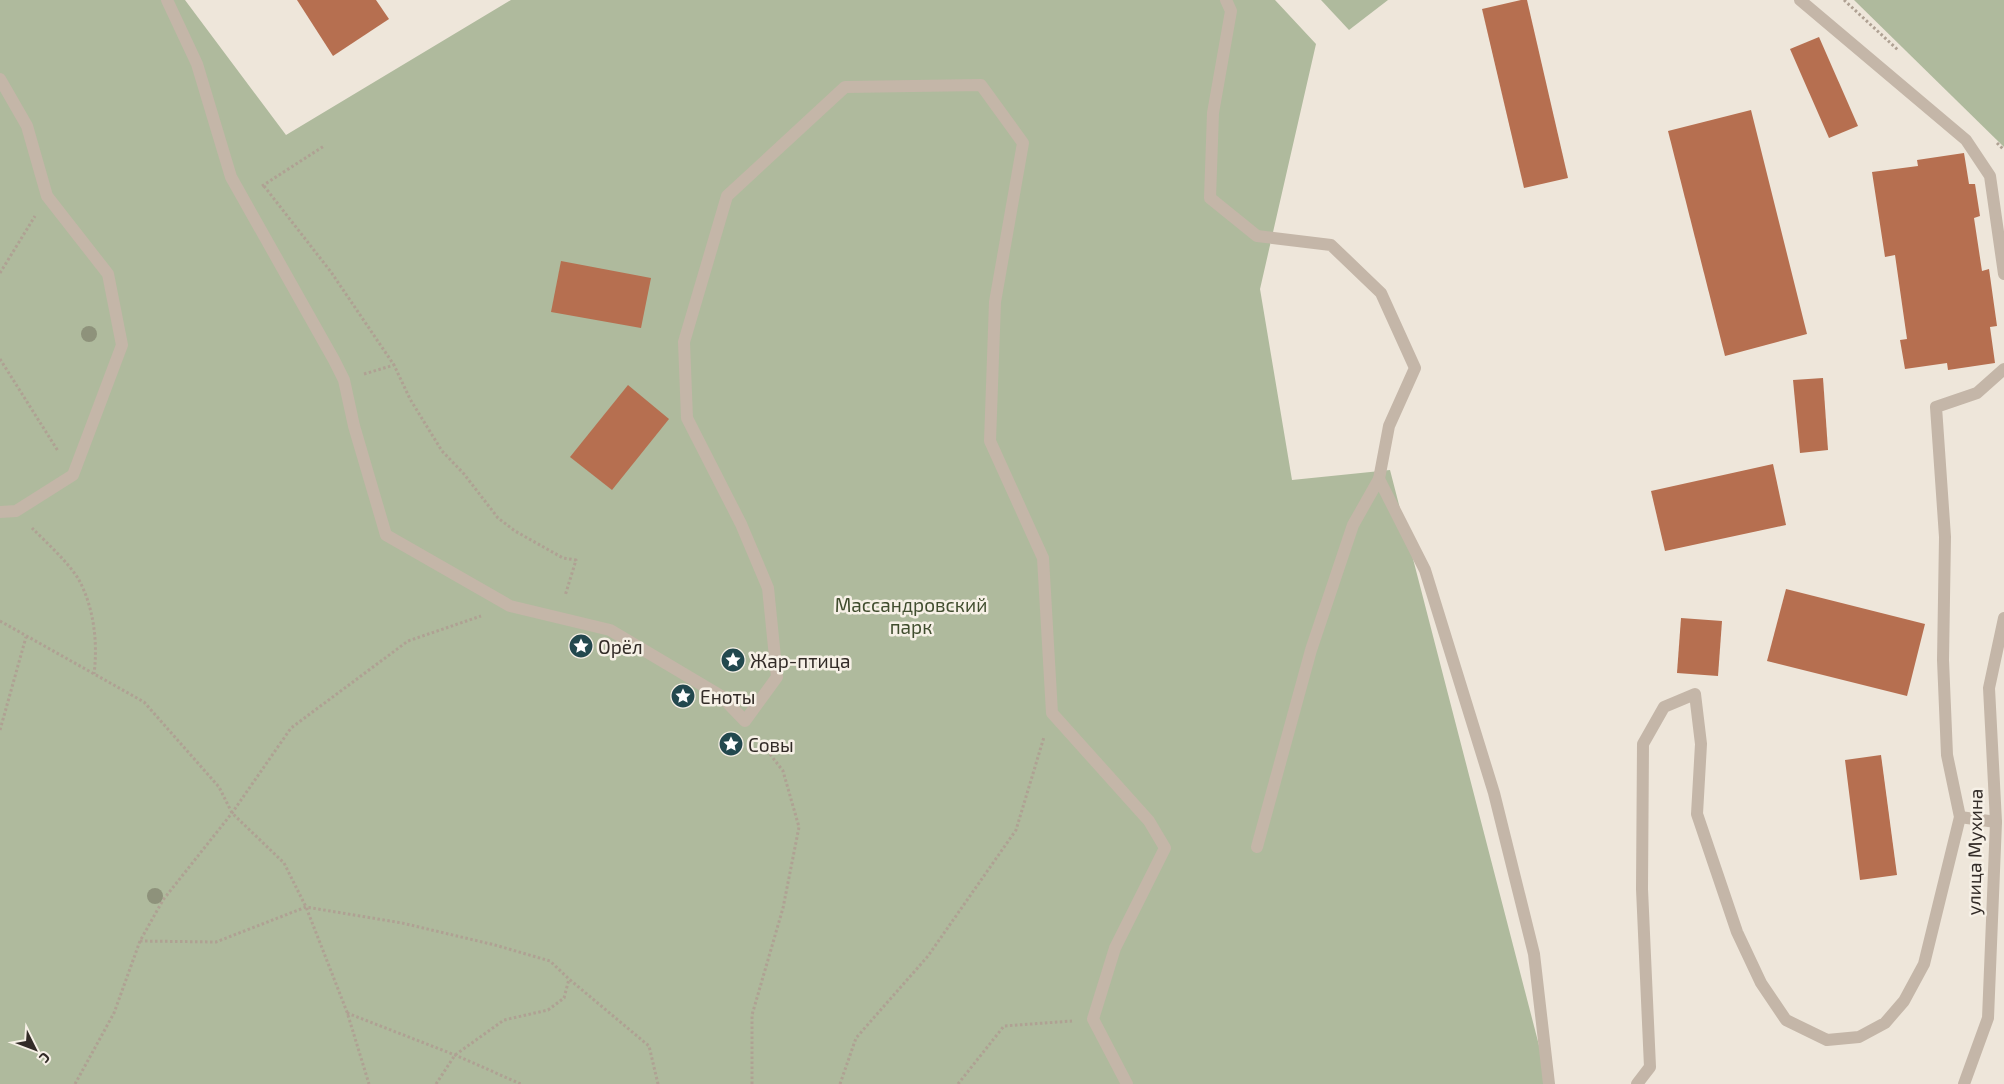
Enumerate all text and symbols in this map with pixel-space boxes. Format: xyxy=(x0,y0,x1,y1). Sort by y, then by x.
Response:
park label: Массандровский парк xyxy=(835,593,987,638)
place icon: Орёл xyxy=(568,633,594,659)
place label: Орёл xyxy=(598,635,643,658)
place icon: Жар-птица xyxy=(720,647,746,673)
place label: Жар-птица xyxy=(750,649,851,672)
place icon: Еноты xyxy=(670,683,696,709)
place label: Еноты xyxy=(700,685,755,708)
place icon: Совы xyxy=(718,731,744,757)
place label: Совы xyxy=(748,733,794,756)
street label: улица Мухина xyxy=(1961,788,1988,916)
north arrow xyxy=(10,1024,60,1074)
text: С xyxy=(36,1049,54,1067)

